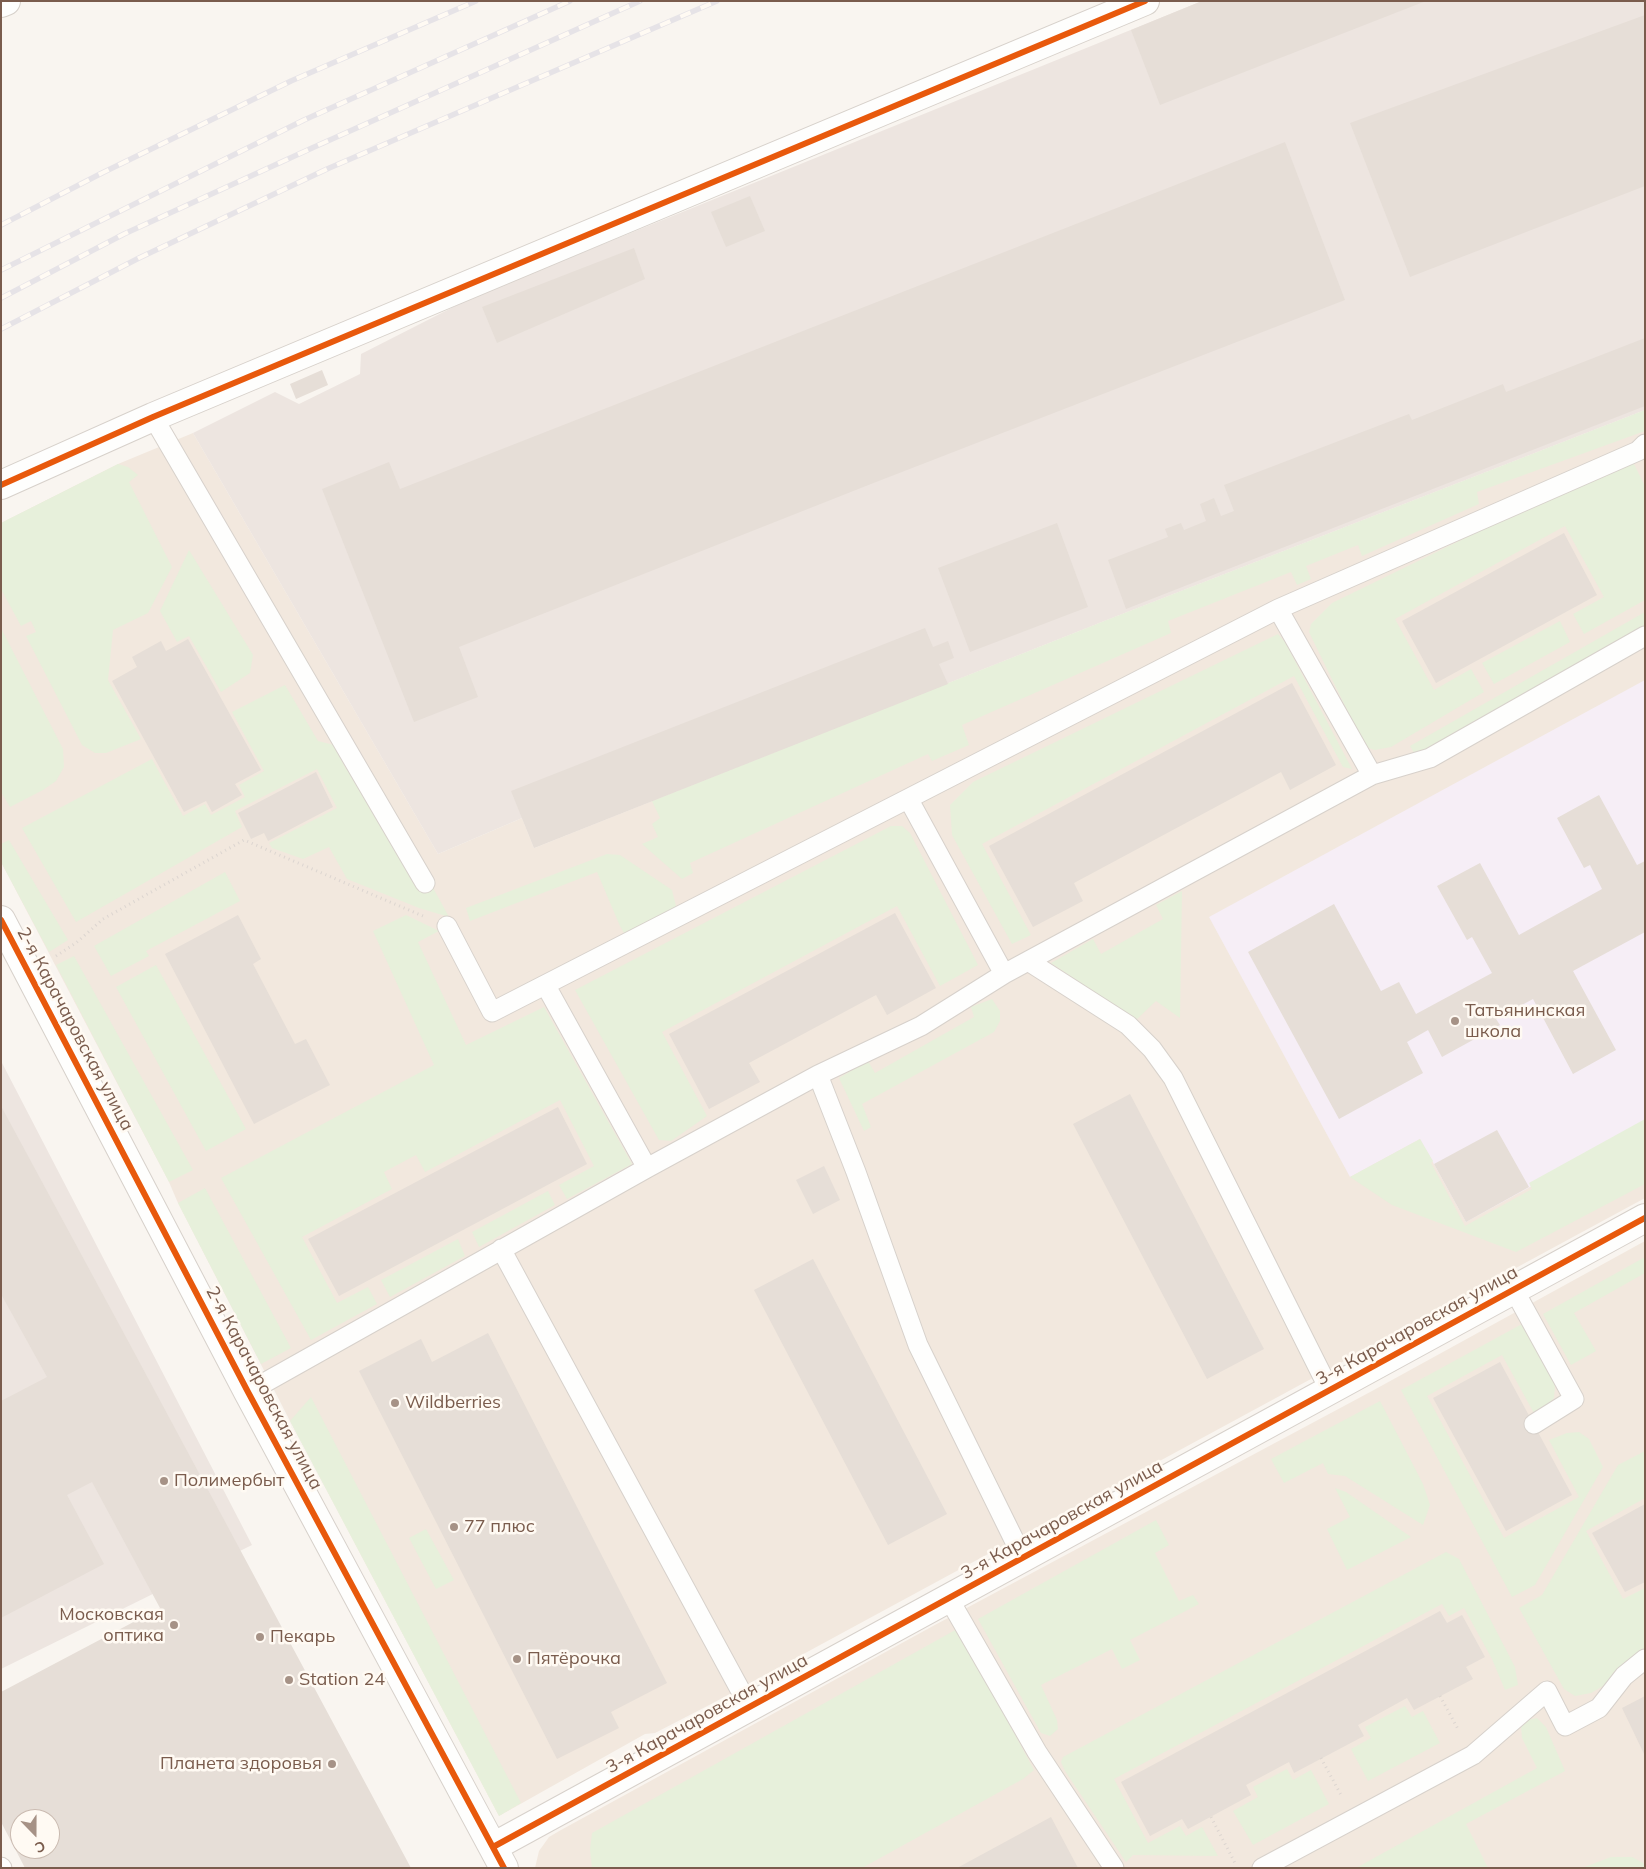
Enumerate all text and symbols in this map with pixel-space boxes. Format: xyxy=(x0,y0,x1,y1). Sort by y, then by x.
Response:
street label: 2-я Карачаровская улица xyxy=(12,924,138,1134)
place label: Татьянинская школа xyxy=(1465,1000,1585,1042)
marker: Татьянинская школа xyxy=(1449,1015,1461,1027)
street label: 3-я Карачаровская улица xyxy=(1312,1261,1522,1391)
street label: 2-я Карачаровская улица xyxy=(201,1283,327,1493)
place label: Wildberries xyxy=(405,1392,501,1414)
marker: Wildberries xyxy=(389,1397,401,1409)
street label: 3-я Карачаровская улица xyxy=(957,1455,1167,1585)
place label: Полимербыт xyxy=(174,1470,284,1492)
marker: Полимербыт xyxy=(158,1475,170,1487)
place label: 77 плюс xyxy=(464,1516,535,1538)
marker: 77 плюс xyxy=(448,1521,460,1533)
place label: Московская оптика xyxy=(59,1604,164,1646)
marker: Московская оптика xyxy=(168,1619,180,1631)
place label: Пекарь xyxy=(270,1626,335,1648)
marker: Пекарь xyxy=(254,1631,266,1643)
place label: Пятёрочка xyxy=(527,1648,621,1670)
street label: 3-я Карачаровская улица xyxy=(602,1649,812,1779)
marker: Пятёрочка xyxy=(511,1653,523,1665)
place label: Station 24 xyxy=(299,1669,385,1691)
marker: Station 24 xyxy=(283,1674,295,1686)
place label: Планета здоровья xyxy=(160,1753,322,1775)
marker: Планета здоровья xyxy=(326,1758,338,1770)
north arrow xyxy=(10,1809,60,1859)
text: С xyxy=(32,1837,48,1857)

